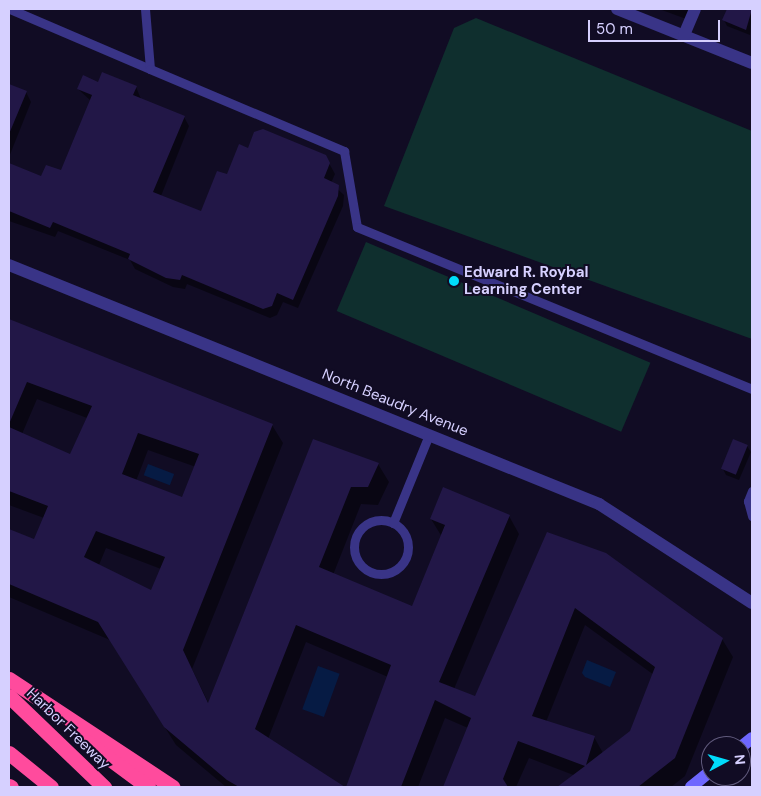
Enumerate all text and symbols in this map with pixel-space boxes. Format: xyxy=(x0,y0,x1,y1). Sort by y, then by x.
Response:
scale bar xyxy=(591,10,724,42)
text: 50 m xyxy=(596,19,633,39)
place label: Edward R. Roybal Learning Center xyxy=(464,263,589,298)
marker: Edward R. Roybal Learning Center xyxy=(448,275,460,287)
street label: North Beaudry Avenue xyxy=(319,365,471,441)
street label: Harbor Freeway xyxy=(22,685,114,773)
north arrow xyxy=(701,736,751,786)
text: N xyxy=(730,754,749,766)

